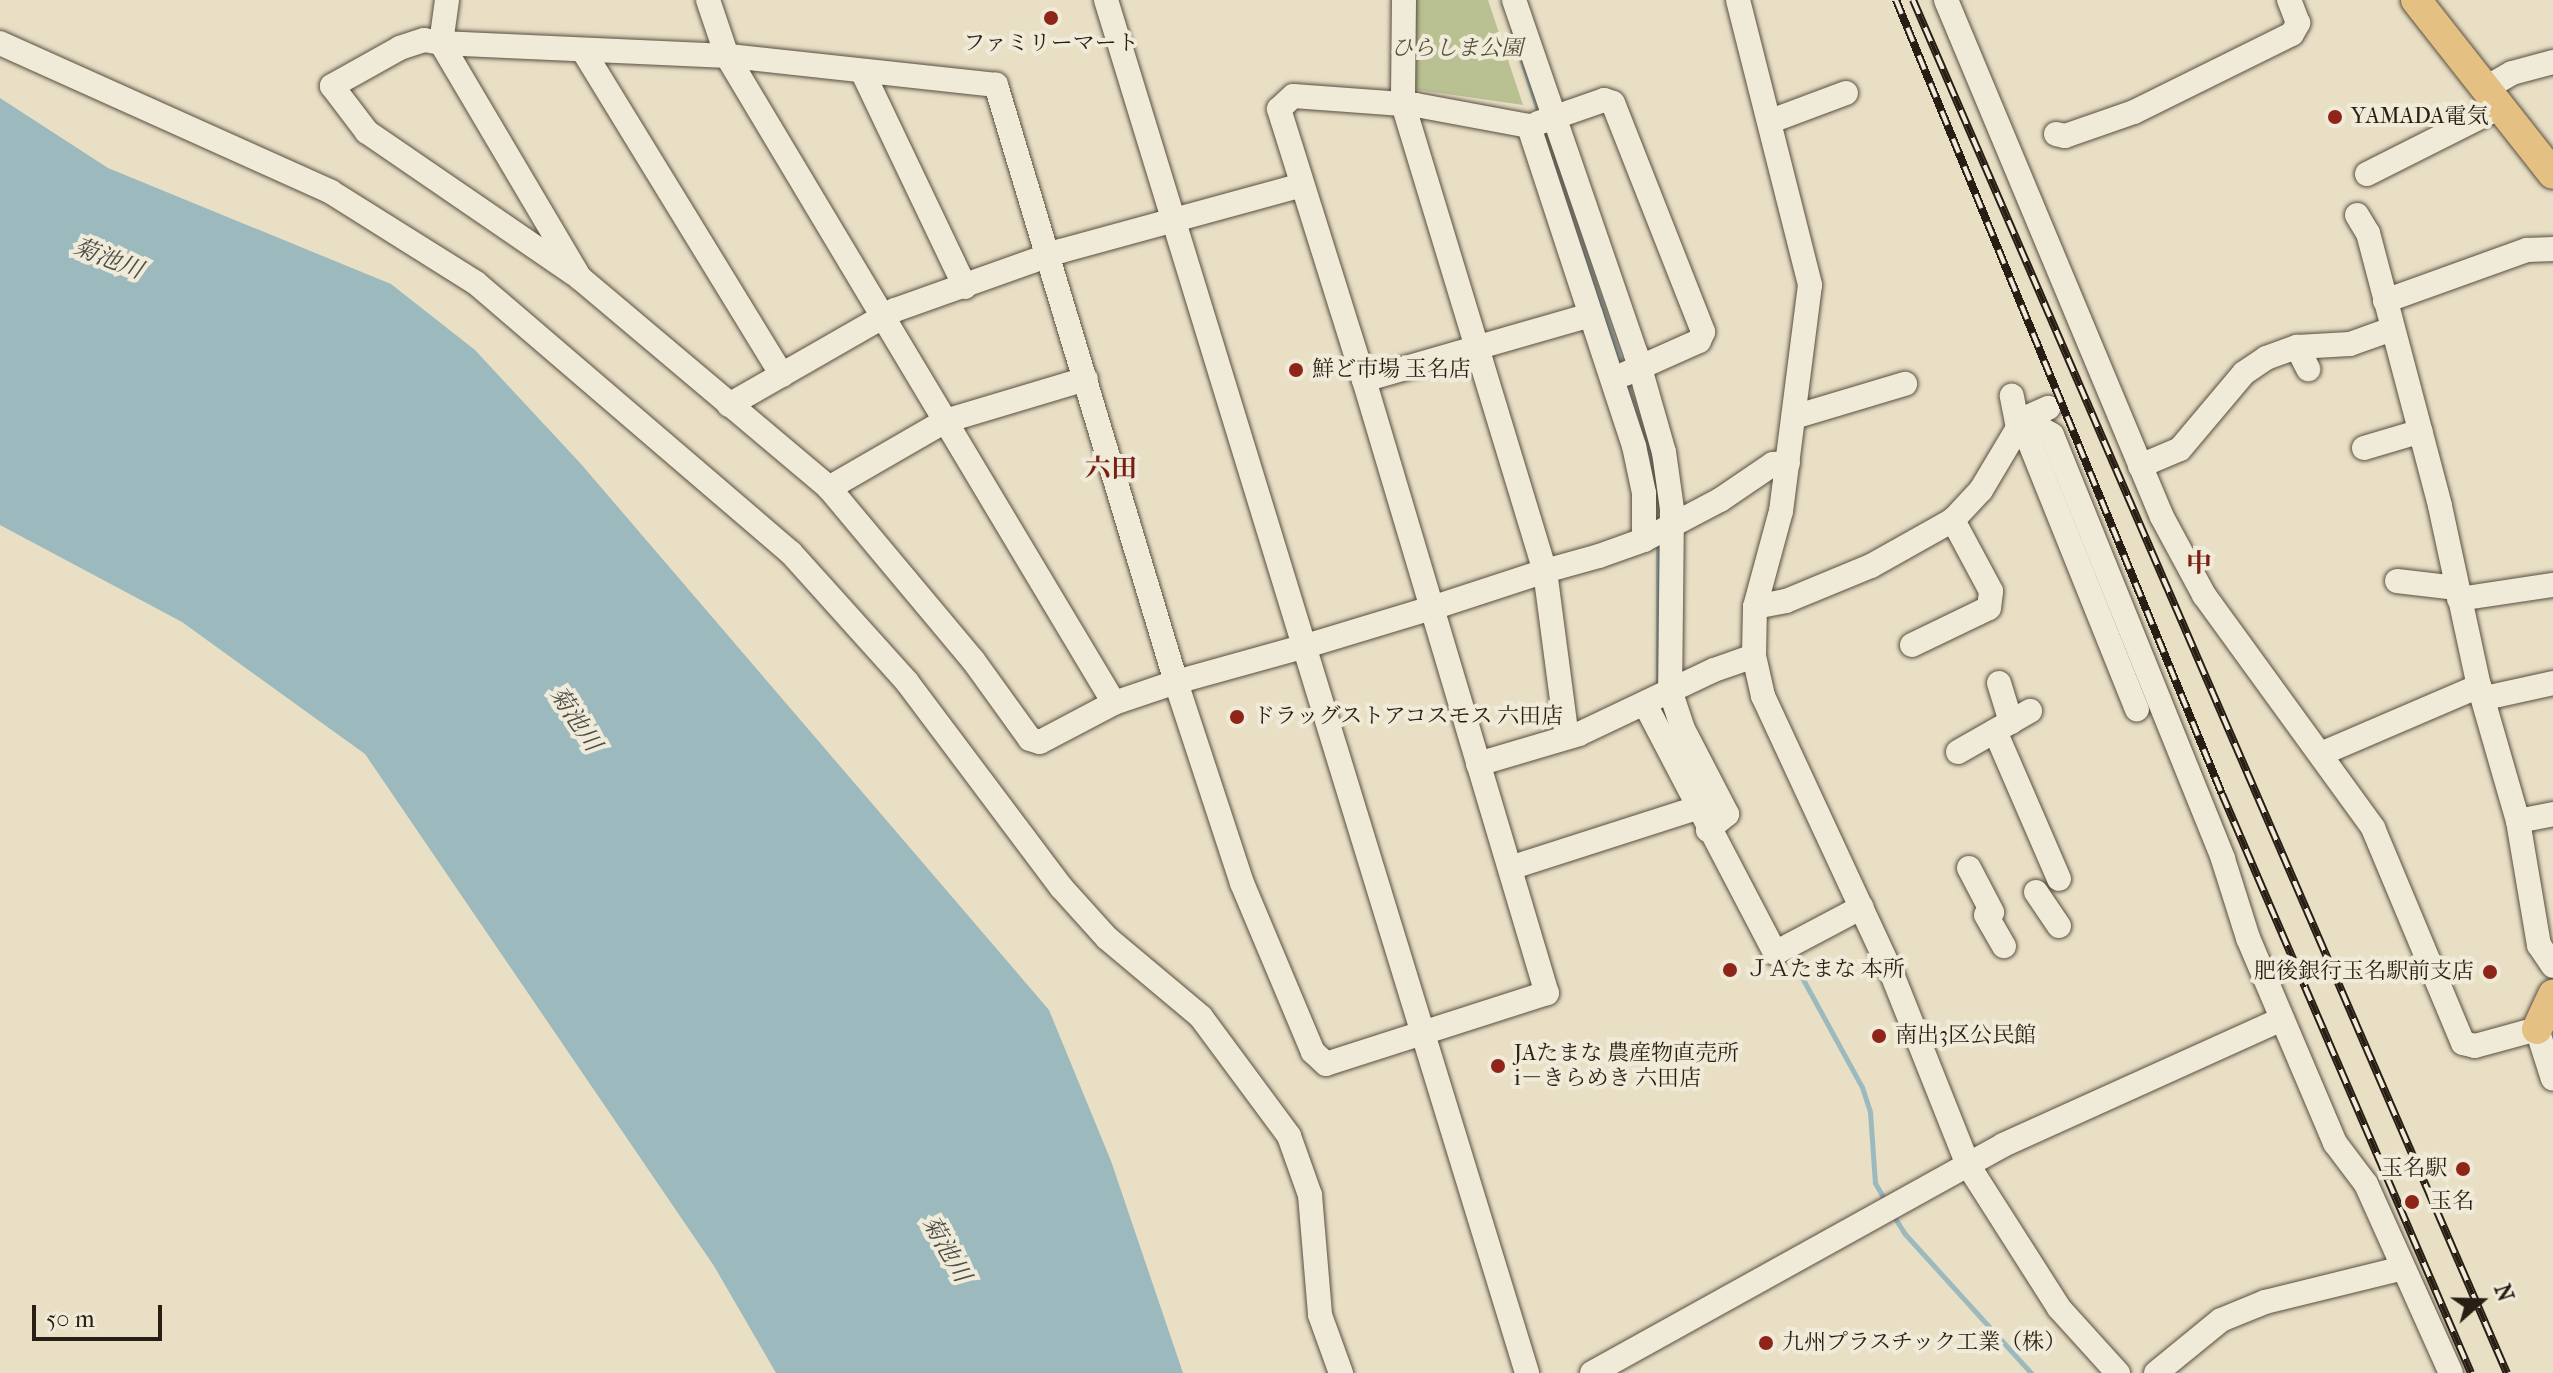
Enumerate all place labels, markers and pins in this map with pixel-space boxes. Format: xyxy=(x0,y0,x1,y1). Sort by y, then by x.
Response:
marker: ファミリーマート xyxy=(1042,9,1060,27)
place label: ファミリーマート xyxy=(963,31,1139,57)
place label: YAMADA電気 xyxy=(2351,104,2489,130)
marker: YAMADA電気 xyxy=(2326,108,2344,126)
place label: 鮮ど市場 玉名店 xyxy=(1312,357,1471,383)
marker: 鮮ど市場 玉名店 xyxy=(1287,361,1305,379)
place label: ドラッグストアコスモス 六田店 xyxy=(1253,704,1566,730)
marker: ドラッグストアコスモス 六田店 xyxy=(1228,708,1246,726)
place label: ＪＡたまな 本所 xyxy=(1746,957,1905,983)
place label: 肥後銀行玉名駅前支店 xyxy=(2254,959,2474,985)
marker: ＪＡたまな 本所 xyxy=(1721,961,1739,979)
marker: 肥後銀行玉名駅前支店 xyxy=(2481,963,2499,981)
place label: 南出3区公民館 xyxy=(1895,1023,2036,1049)
marker: 南出3区公民館 xyxy=(1870,1027,1888,1045)
place label: JAたまな 農産物直売所 i－きらめき 六田店 xyxy=(1514,1040,1739,1092)
marker: JAたまな 農産物直売所 i－きらめき 六田店 xyxy=(1489,1057,1507,1075)
place label: 玉名駅 xyxy=(2381,1156,2447,1182)
marker: 玉名駅 xyxy=(2454,1160,2472,1178)
place label: 玉名 xyxy=(2430,1189,2474,1215)
marker: 玉名 xyxy=(2401,1191,2423,1213)
place label: 九州プラスチック工業（株） xyxy=(1782,1330,2068,1356)
marker: 九州プラスチック工業（株） xyxy=(1757,1334,1775,1352)

